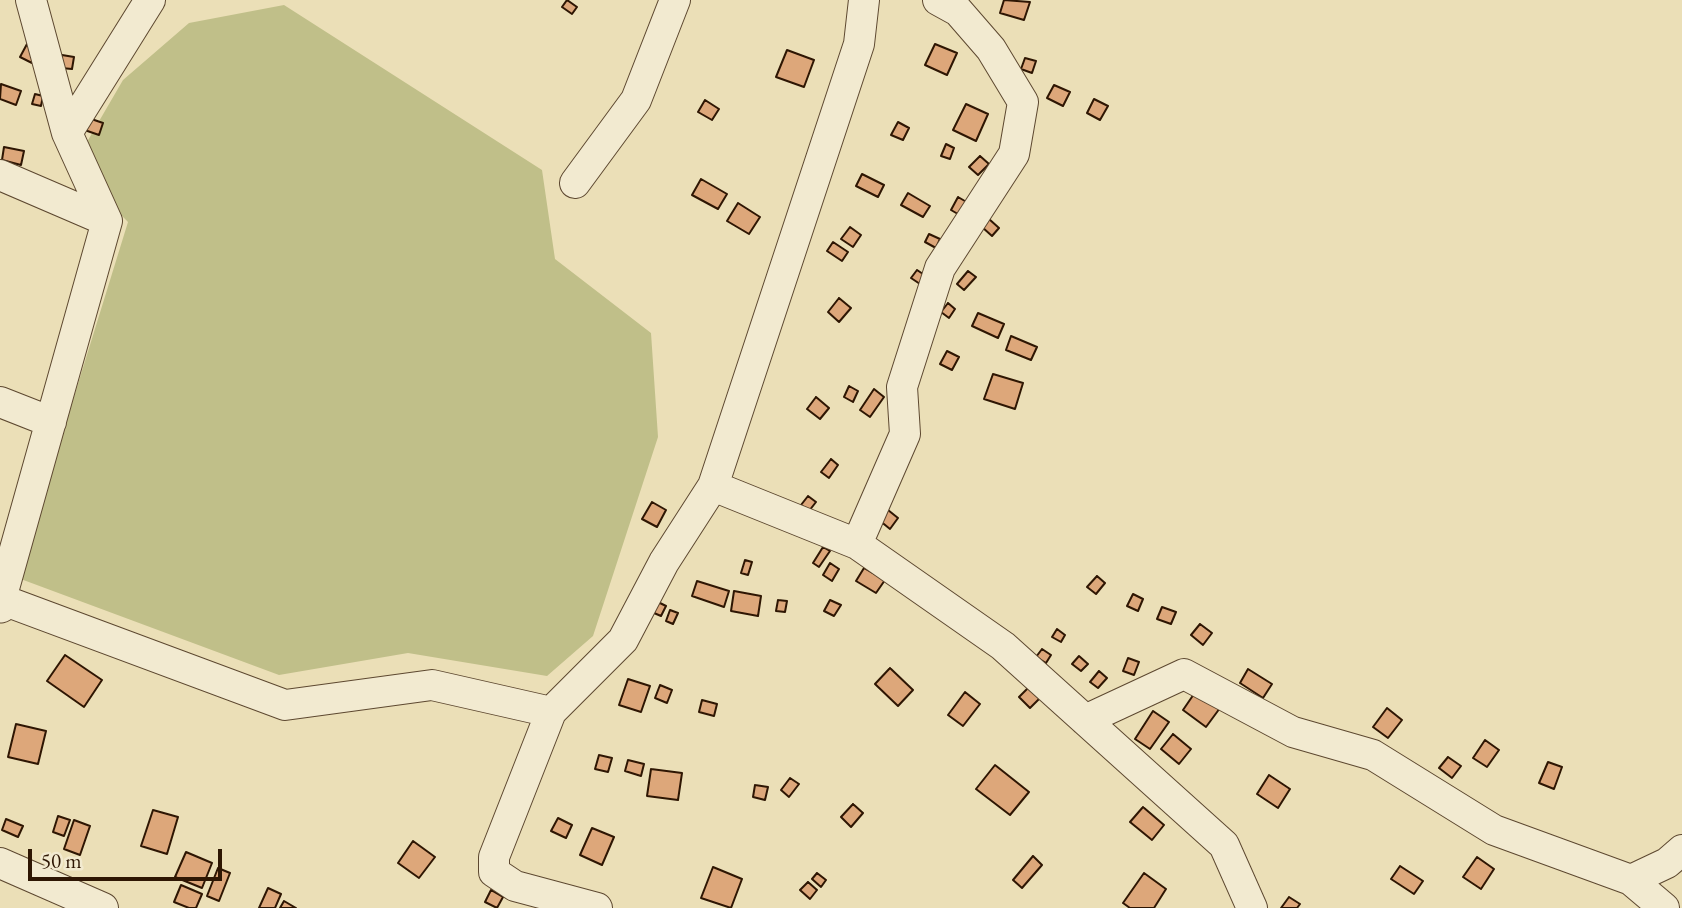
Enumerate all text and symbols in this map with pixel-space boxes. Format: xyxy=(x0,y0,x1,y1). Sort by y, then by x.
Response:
scale bar xyxy=(32,834,226,878)
text: 50 m xyxy=(41,847,82,874)

